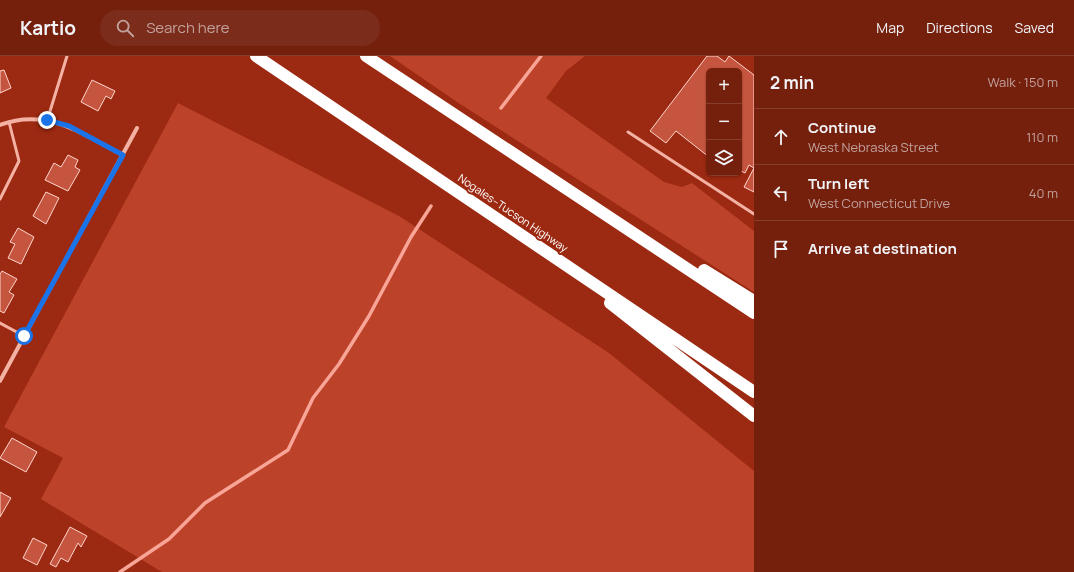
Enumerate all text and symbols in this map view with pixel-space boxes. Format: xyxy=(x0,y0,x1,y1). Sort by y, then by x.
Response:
search box xyxy=(100,10,380,46)
text: Kartio xyxy=(20,15,76,41)
icon: search xyxy=(114,17,136,39)
text: Search here xyxy=(146,17,230,38)
text: Map xyxy=(876,18,904,37)
text: Directions xyxy=(926,18,993,37)
text: Saved xyxy=(1015,18,1054,37)
map controls xyxy=(706,68,742,176)
button: + xyxy=(706,68,742,104)
text: 2 min xyxy=(770,71,814,94)
text: Walk · 150 m xyxy=(987,73,1058,91)
button: − xyxy=(706,104,742,140)
route end xyxy=(38,111,56,129)
text: Continue xyxy=(808,117,876,138)
icon: ahead xyxy=(770,126,792,148)
text: 110 m xyxy=(1026,128,1058,146)
text: West Nebraska Street xyxy=(808,138,939,156)
button: layers xyxy=(706,140,742,176)
street label: Nogales–Tucson Highway xyxy=(455,170,571,255)
text: Turn left xyxy=(808,173,870,194)
icon: left xyxy=(770,182,792,204)
text: 40 m xyxy=(1029,184,1058,202)
text: West Connecticut Drive xyxy=(808,194,950,212)
icon: arrive xyxy=(770,238,792,260)
text: Arrive at destination xyxy=(808,238,957,259)
route start xyxy=(15,327,33,345)

